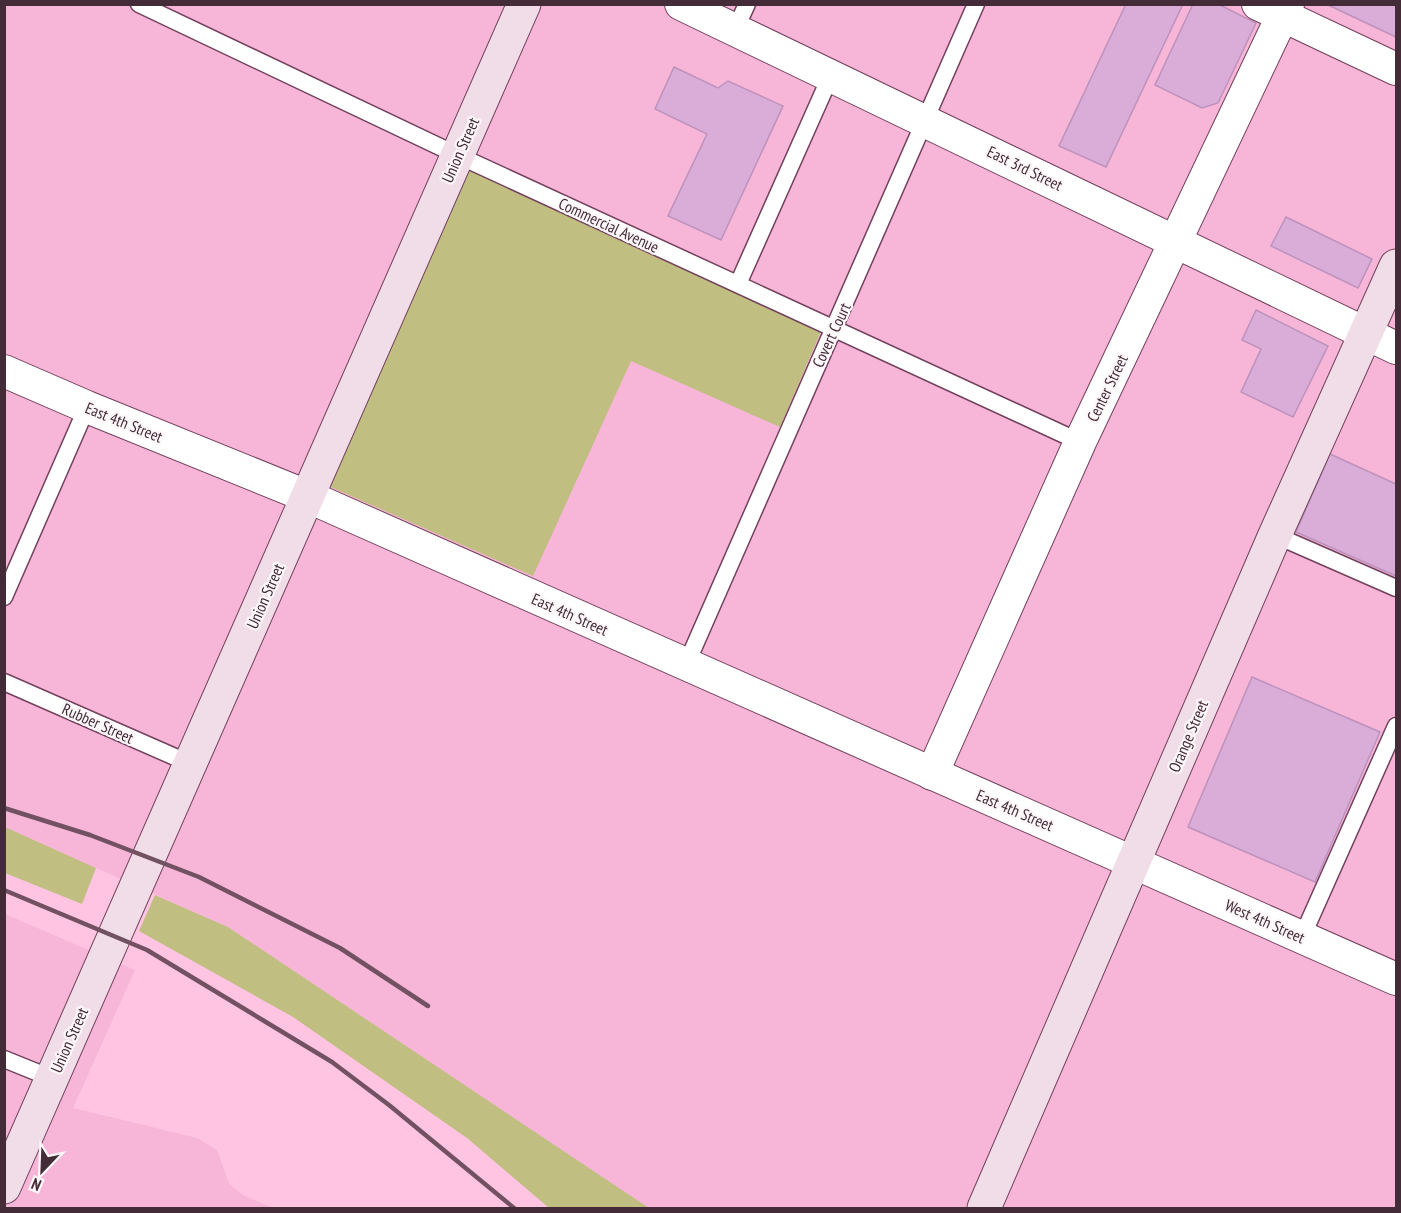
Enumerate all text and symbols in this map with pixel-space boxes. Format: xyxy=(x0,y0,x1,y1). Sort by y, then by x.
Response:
street label: Union Street xyxy=(437,114,483,186)
street label: East 3rd Street xyxy=(984,141,1067,195)
street label: Commercial Avenue xyxy=(556,193,662,257)
street label: Covert Court xyxy=(807,299,855,370)
street label: Center Street xyxy=(1082,351,1132,425)
street label: East 4th Street xyxy=(82,397,166,447)
street label: Union Street xyxy=(242,560,288,632)
street label: East 4th Street xyxy=(529,588,612,640)
street label: Orange Street xyxy=(1164,696,1212,775)
street label: Rubber Street xyxy=(59,698,137,748)
street label: East 4th Street xyxy=(974,785,1057,835)
street label: West 4th Street xyxy=(1222,895,1309,948)
street label: Union Street xyxy=(46,1004,92,1076)
north arrow xyxy=(12,1141,72,1201)
text: N xyxy=(28,1174,44,1196)

